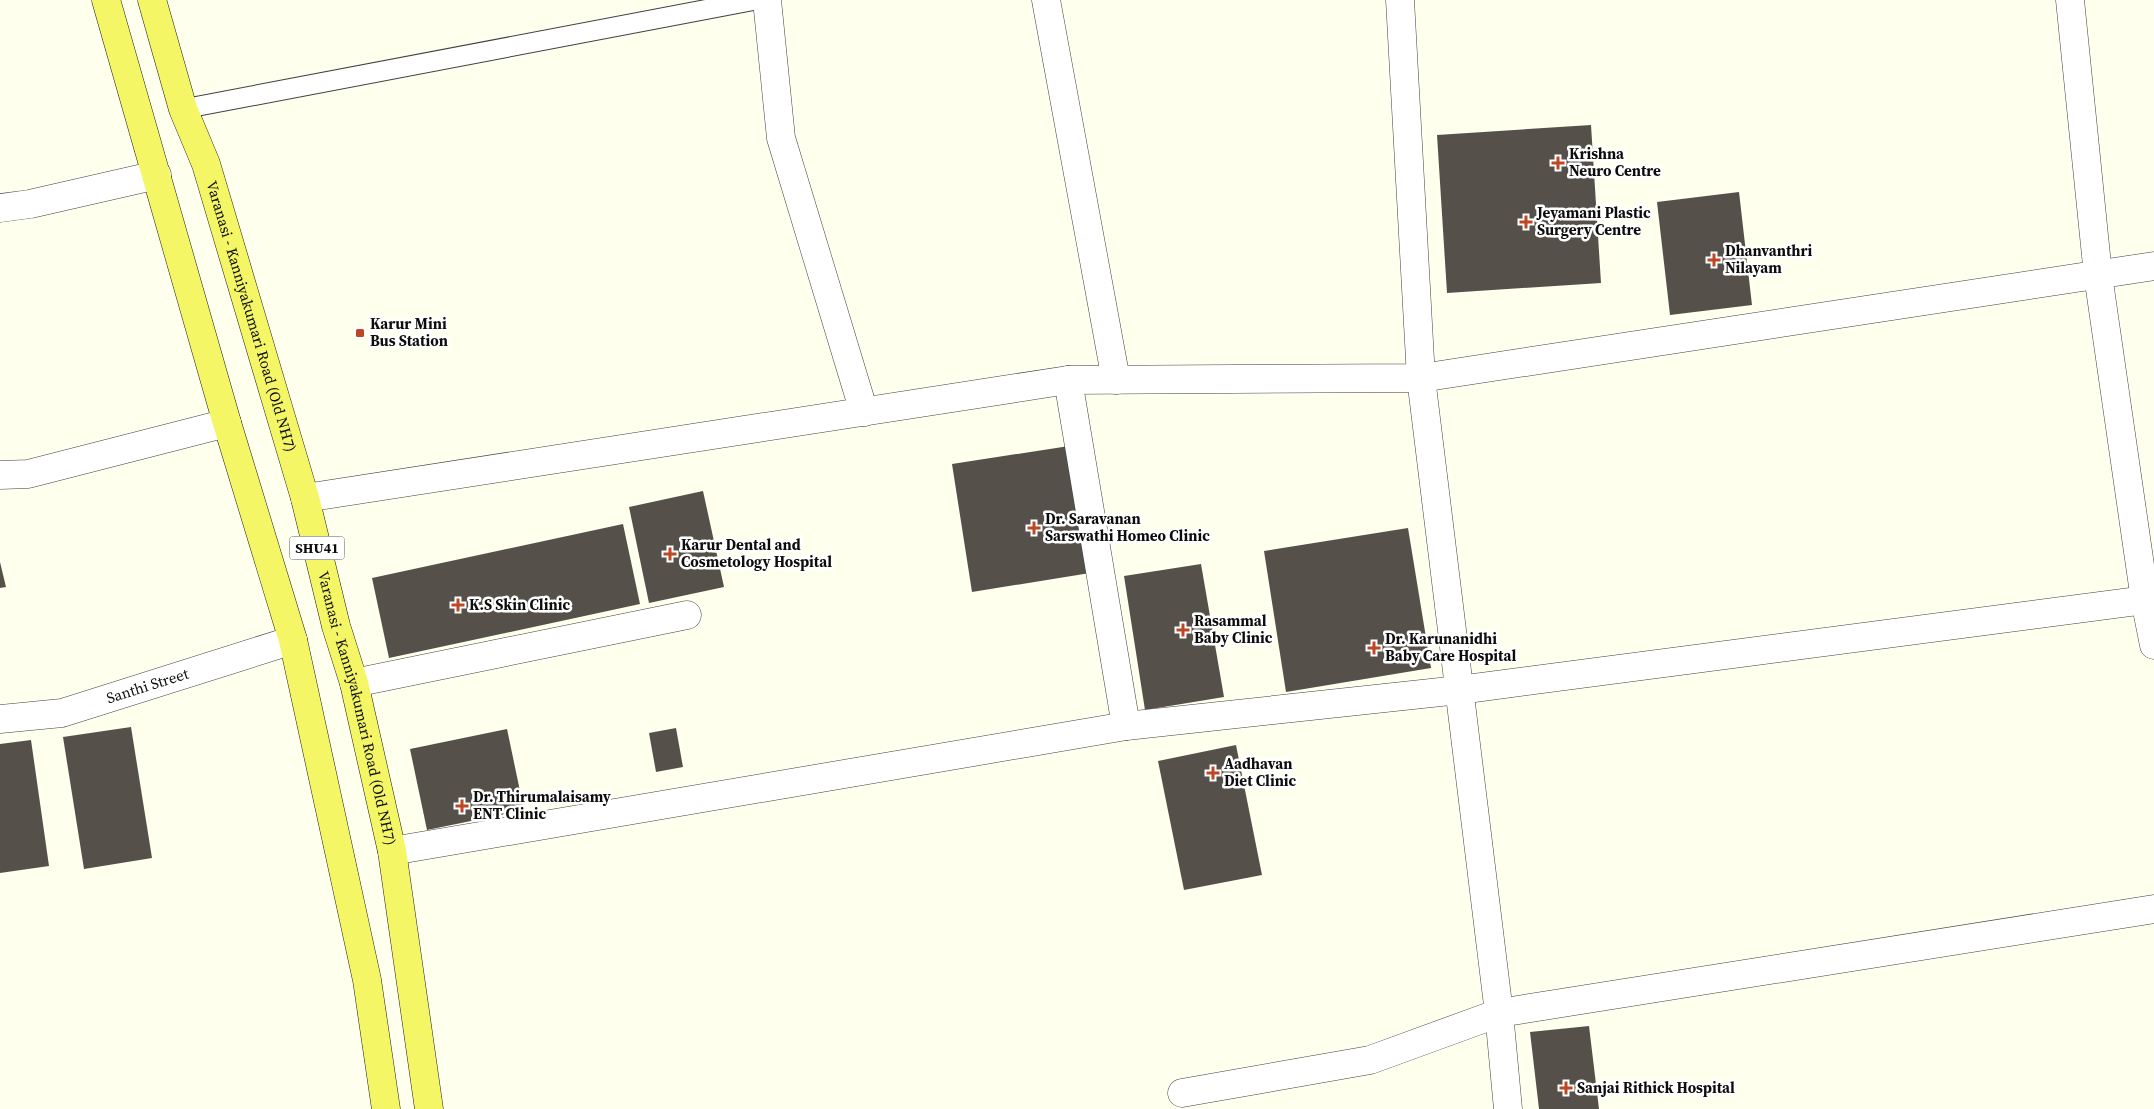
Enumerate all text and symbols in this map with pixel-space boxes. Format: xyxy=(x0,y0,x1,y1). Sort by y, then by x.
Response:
place label: Krishna Neuro Centre xyxy=(1569,143,1661,181)
marker: Krishna Neuro Centre xyxy=(1551,156,1565,170)
street label: Varanasi - Kanniyakumari Road (Old NH7) xyxy=(202,178,302,454)
place label: Jeyamani Plastic Surgery Centre xyxy=(1536,202,1651,240)
marker: Jeyamani Plastic Surgery Centre xyxy=(1519,215,1533,229)
place label: Dhanvanthri Nilayam xyxy=(1725,240,1813,278)
marker: Dhanvanthri Nilayam xyxy=(1707,253,1721,267)
place label: Karur Mini Bus Station xyxy=(370,313,448,351)
marker: Karur Mini Bus Station xyxy=(354,327,366,339)
place label: Dr. Saravanan Sarswathi Homeo Clinic xyxy=(1045,508,1210,546)
marker: Dr. Saravanan Sarswathi Homeo Clinic xyxy=(1027,521,1041,535)
place label: Karur Dental and Cosmetology Hospital xyxy=(681,534,832,572)
road number: SHU41 xyxy=(290,536,344,560)
marker: Karur Dental and Cosmetology Hospital xyxy=(663,547,677,561)
street label: Varanasi - Kanniyakumari Road (Old NH7) xyxy=(313,569,401,847)
place label: K.S Skin Clinic xyxy=(469,594,570,615)
marker: K.S Skin Clinic xyxy=(451,598,465,612)
place label: Rasammal Baby Clinic xyxy=(1194,610,1273,648)
marker: Rasammal Baby Clinic xyxy=(1176,623,1190,637)
place label: Dr. Karunanidhi Baby Care Hospital xyxy=(1385,628,1516,666)
marker: Dr. Karunanidhi Baby Care Hospital xyxy=(1367,641,1381,655)
street label: Santhi Street xyxy=(104,663,191,708)
place label: Aadhavan Diet Clinic xyxy=(1224,753,1297,791)
marker: Aadhavan Diet Clinic xyxy=(1206,766,1220,780)
place label: Dr. Thirumalaisamy ENT Clinic xyxy=(473,786,611,824)
marker: Dr. Thirumalaisamy ENT Clinic xyxy=(455,799,469,813)
place label: Sanjai Rithick Hospital xyxy=(1577,1077,1735,1098)
marker: Sanjai Rithick Hospital xyxy=(1559,1081,1573,1095)

